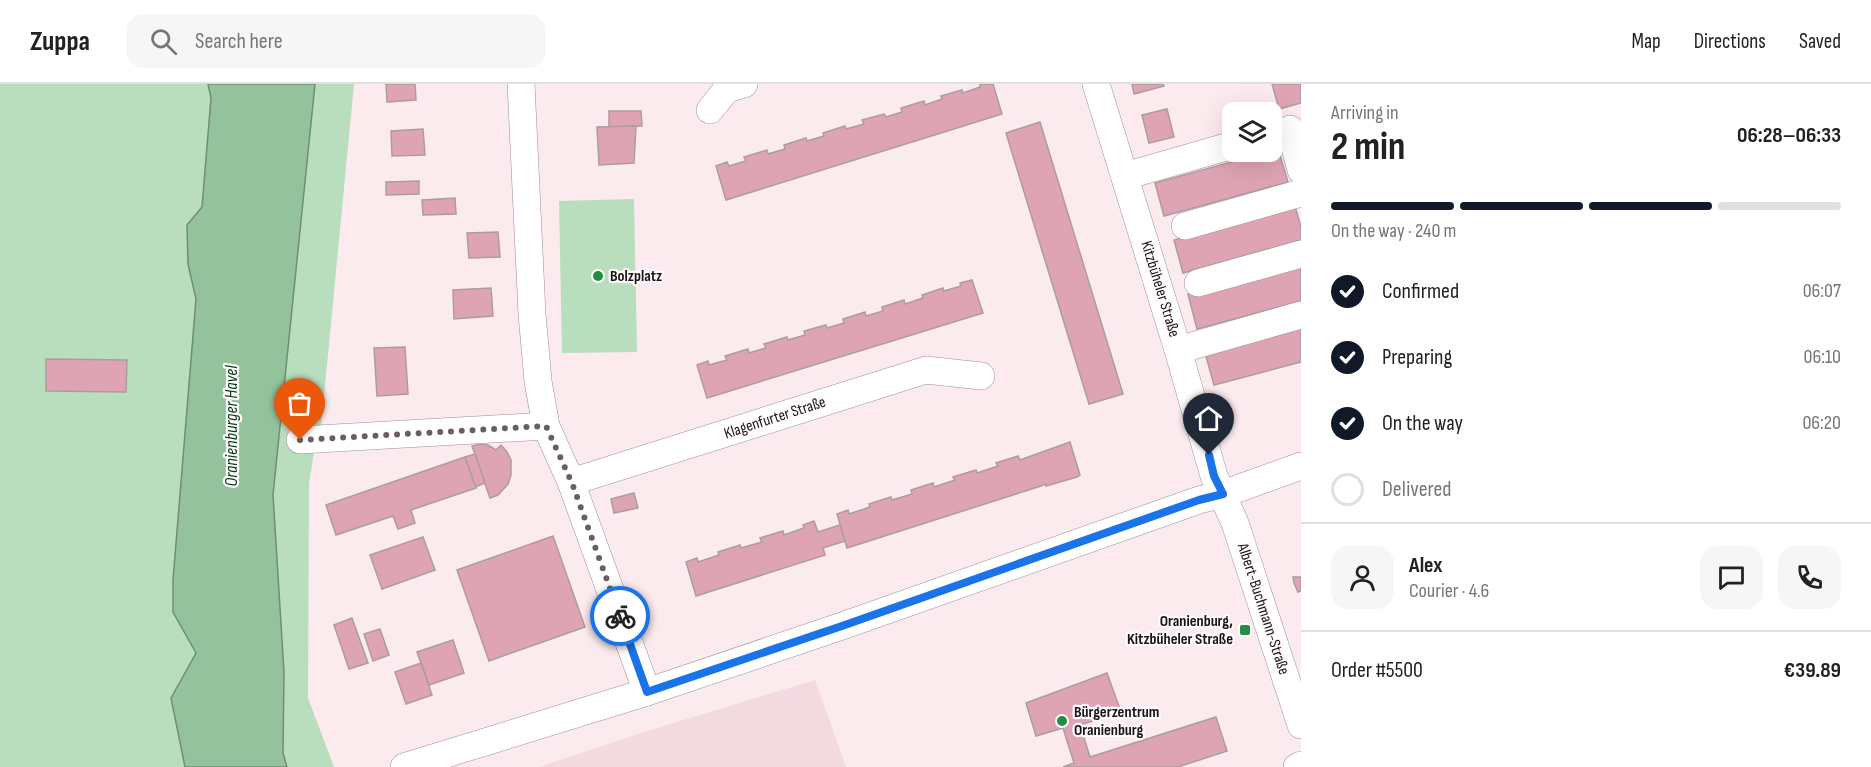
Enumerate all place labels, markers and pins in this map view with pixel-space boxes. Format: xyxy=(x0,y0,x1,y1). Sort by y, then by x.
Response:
place label: Bolzplatz xyxy=(610,267,662,286)
marker: Bolzplatz xyxy=(591,269,605,283)
pin xyxy=(274,378,325,440)
pin xyxy=(1183,393,1234,455)
place label: Oranienburg, Kitzbüheler Straße xyxy=(1127,612,1233,649)
marker: Oranienburg, Kitzbüheler Straße xyxy=(1238,623,1252,637)
place label: Bürgerzentrum Oranienburg xyxy=(1074,703,1159,740)
marker: Bürgerzentrum Oranienburg xyxy=(1055,714,1069,728)

